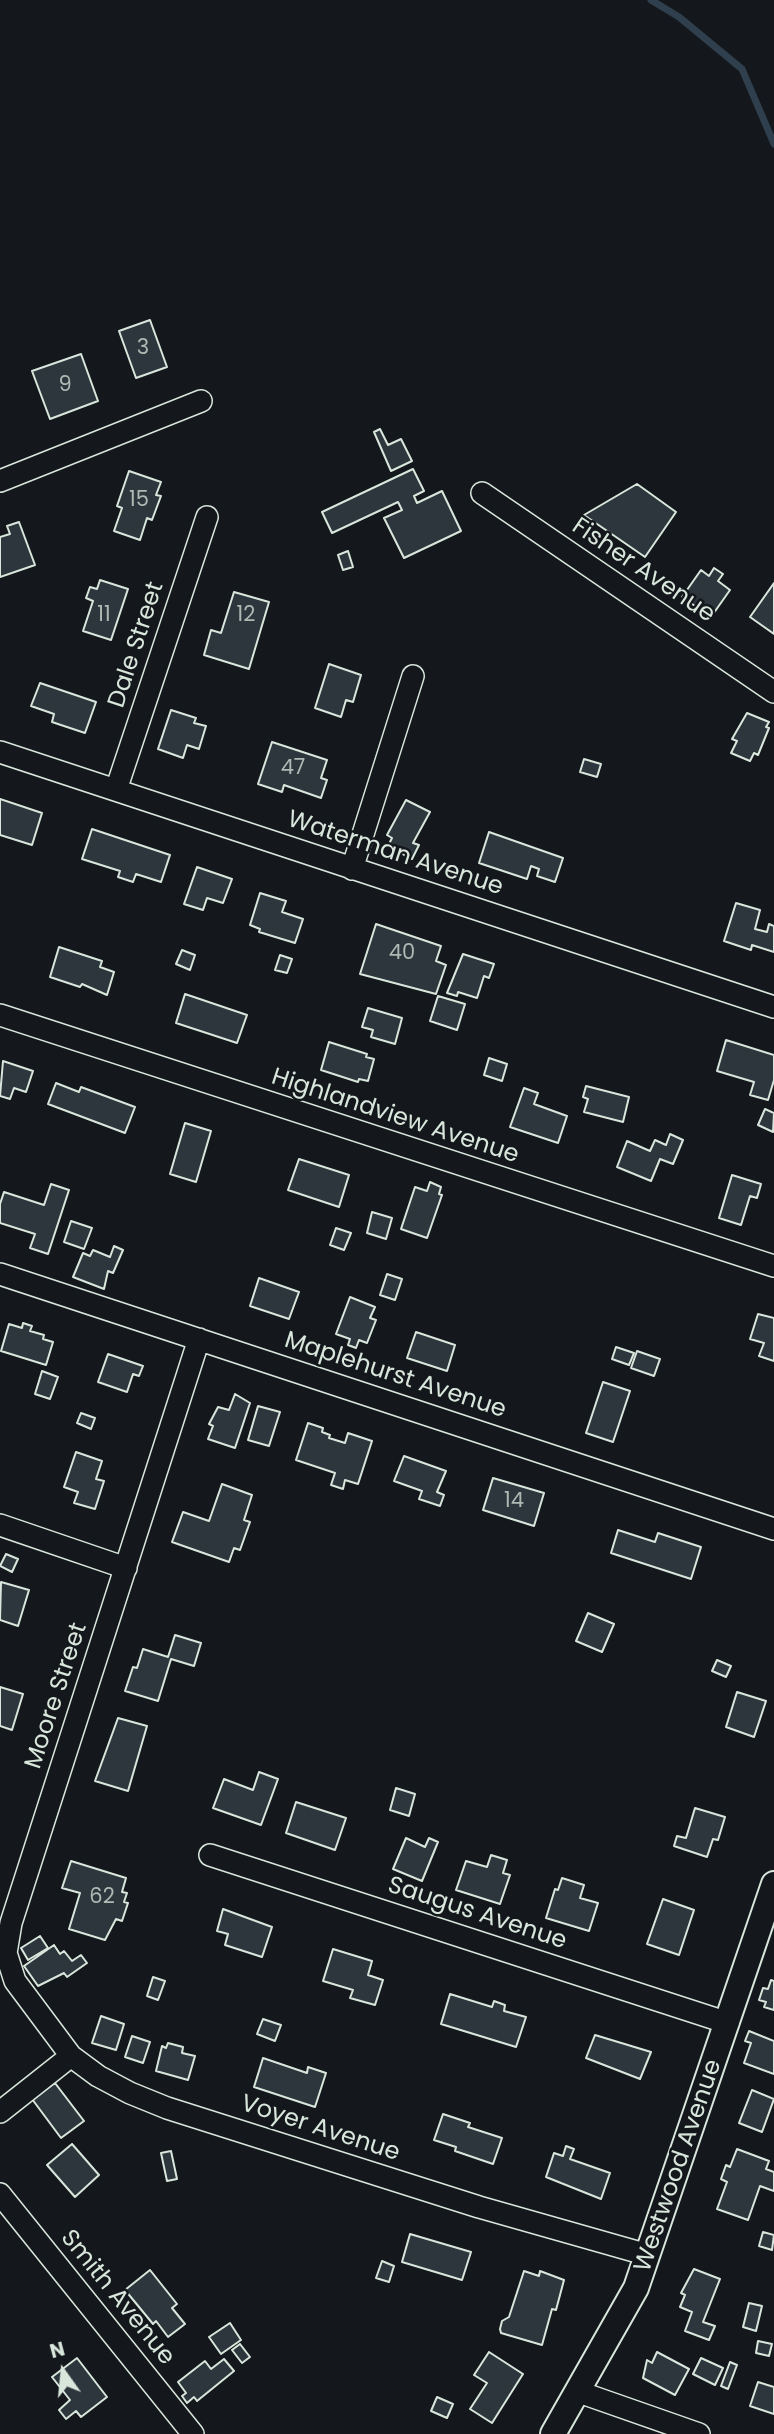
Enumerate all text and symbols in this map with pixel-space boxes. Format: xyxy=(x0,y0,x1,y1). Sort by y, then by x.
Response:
house number: 3 xyxy=(137,336,149,362)
house number: 9 xyxy=(58,373,72,399)
house number: 15 xyxy=(129,488,149,514)
street label: Fisher Avenue xyxy=(566,513,720,629)
street label: Dale Street xyxy=(103,578,171,712)
house number: 11 xyxy=(97,603,111,629)
house number: 12 xyxy=(237,603,255,629)
house number: 47 xyxy=(281,756,305,782)
street label: Waterman Avenue xyxy=(284,806,506,902)
house number: 40 xyxy=(389,941,415,967)
street label: Highlandview Avenue xyxy=(268,1063,522,1171)
street label: Maplehurst Avenue xyxy=(281,1327,509,1425)
house number: 14 xyxy=(504,1489,524,1515)
street label: Moore Street xyxy=(20,1619,94,1773)
street label: Saugus Avenue xyxy=(384,1872,570,1956)
house number: 62 xyxy=(89,1885,115,1911)
street label: Westwood Avenue xyxy=(629,2056,729,2276)
street label: Voyer Avenue xyxy=(237,2090,403,2168)
street label: Smith Avenue xyxy=(54,2225,180,2371)
text: N xyxy=(47,2335,68,2365)
north arrow xyxy=(28,2336,98,2406)

